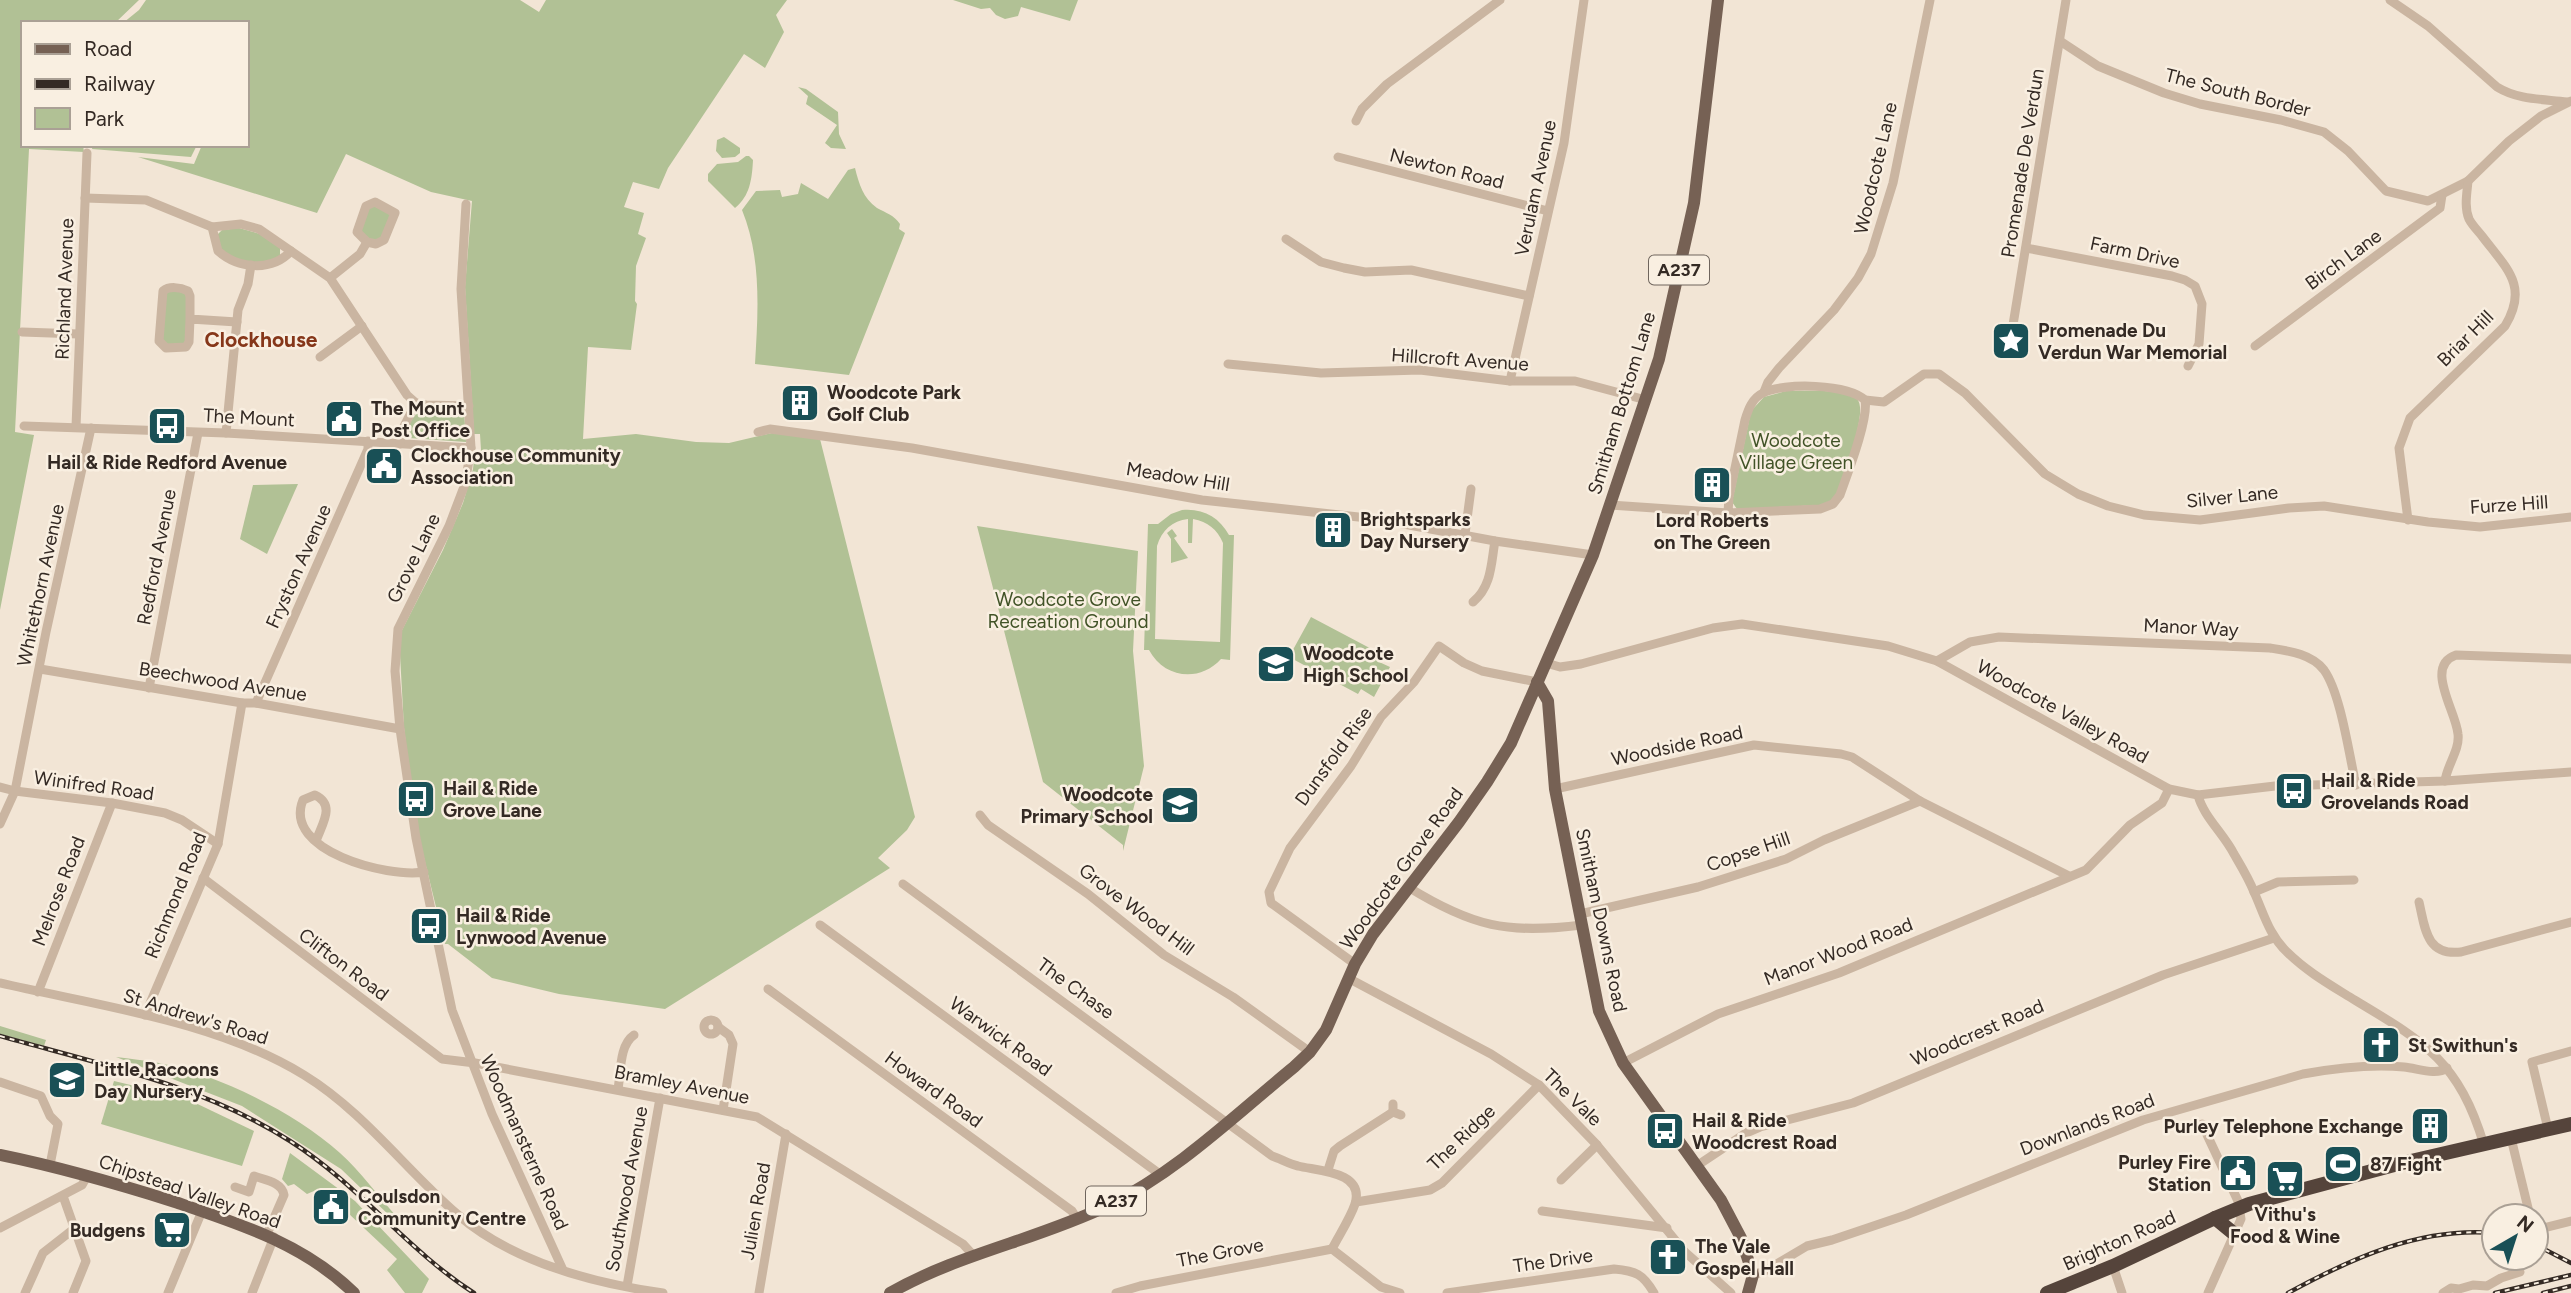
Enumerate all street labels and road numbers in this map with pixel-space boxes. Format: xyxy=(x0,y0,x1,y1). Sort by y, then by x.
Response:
street label: The South Border xyxy=(2163,63,2313,122)
street label: Promenade De Verdun xyxy=(1996,67,2049,259)
street label: Woodcote Lane xyxy=(1849,100,1902,236)
street label: Verulam Avenue xyxy=(1510,118,1561,258)
street label: Newton Road xyxy=(1387,143,1506,194)
street label: Richland Avenue xyxy=(51,218,78,360)
street label: Birch Lane xyxy=(2301,224,2386,295)
street label: Farm Drive xyxy=(2088,232,2182,273)
road number: A237 xyxy=(1649,256,1709,284)
street label: Briar Hill xyxy=(2432,305,2498,371)
street label: Smitham Bottom Lane xyxy=(1583,309,1660,497)
street label: Hillcroft Avenue xyxy=(1390,343,1530,376)
street label: The Mount xyxy=(203,404,295,431)
street label: Meadow Hill xyxy=(1124,457,1231,496)
street label: Silver Lane xyxy=(2185,480,2279,513)
street label: Redford Avenue xyxy=(132,487,181,627)
street label: Furze Hill xyxy=(2469,490,2549,519)
street label: Fryston Avenue xyxy=(261,501,336,632)
street label: Whitethorn Avenue xyxy=(12,502,69,668)
street label: Grove Lane xyxy=(382,510,445,607)
street label: Manor Way xyxy=(2143,614,2239,641)
street label: Woodcote Valley Road xyxy=(1973,655,2153,768)
street label: Beechwood Avenue xyxy=(137,657,309,706)
street label: Dunsfold Rise xyxy=(1290,702,1377,810)
street label: Woodside Road xyxy=(1609,720,1745,771)
street label: Winifred Road xyxy=(32,766,155,805)
street label: Woodcote Grove Road xyxy=(1335,783,1468,954)
street label: Smitham Downs Road xyxy=(1571,826,1632,1014)
street label: Copse Hill xyxy=(1703,826,1793,876)
street label: Richmond Road xyxy=(140,829,211,962)
street label: Melrose Road xyxy=(27,833,90,949)
street label: Grove Wood Hill xyxy=(1074,858,1199,960)
street label: Manor Wood Road xyxy=(1761,912,1916,990)
street label: Clifton Road xyxy=(294,923,393,1006)
street label: The Chase xyxy=(1033,953,1119,1024)
street label: St Andrew's Road xyxy=(120,983,271,1050)
street label: Warwick Road xyxy=(945,992,1056,1081)
street label: Woodcrest Road xyxy=(1907,994,2047,1071)
street label: Howard Road xyxy=(880,1046,987,1133)
street label: Woodmansterne Road xyxy=(476,1051,574,1233)
street label: Bramley Avenue xyxy=(612,1060,751,1109)
street label: The Vale xyxy=(1538,1064,1607,1131)
street label: Downlands Road xyxy=(2017,1088,2158,1161)
street label: The Ridge xyxy=(1423,1100,1500,1175)
street label: Southwood Avenue xyxy=(601,1104,652,1274)
street label: Chipstead Valley Road xyxy=(96,1150,284,1233)
street label: Julien Road xyxy=(736,1161,775,1262)
road number: A237 xyxy=(1086,1186,1146,1216)
street label: Brighton Road xyxy=(2059,1205,2179,1276)
street label: The Grove xyxy=(1175,1233,1265,1272)
street label: The Drive xyxy=(1512,1244,1594,1277)

